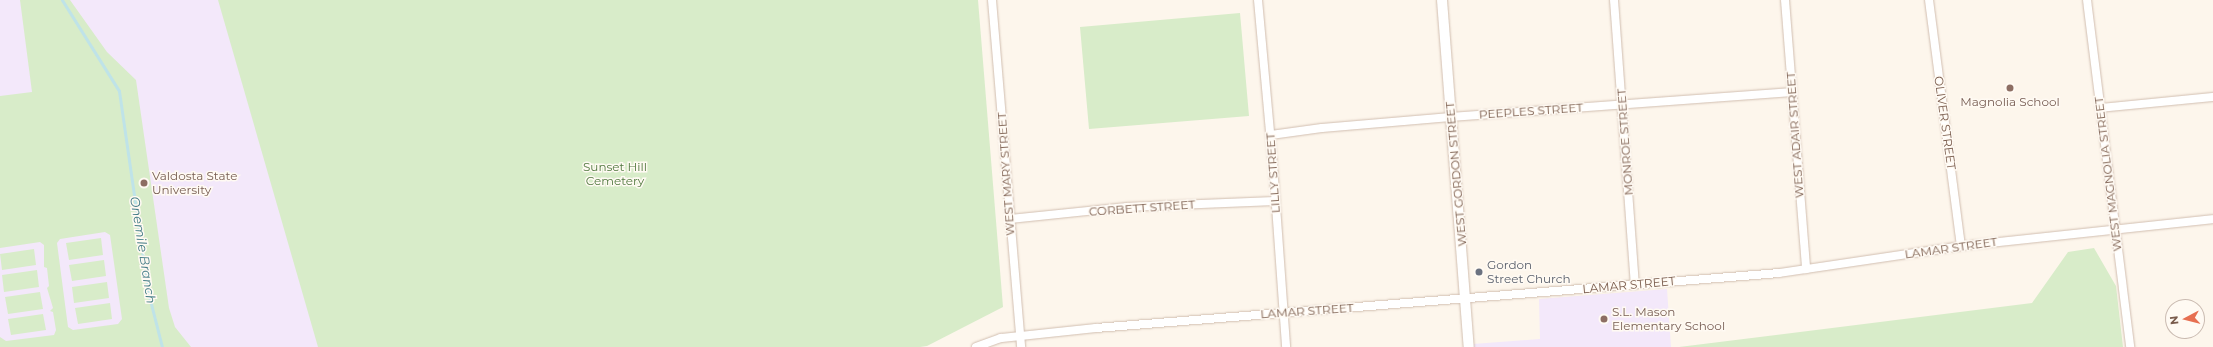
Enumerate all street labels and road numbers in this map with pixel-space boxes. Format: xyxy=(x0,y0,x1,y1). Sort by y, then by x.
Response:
street label: WEST ADAIR STREET xyxy=(1783,71,1807,199)
street label: OLIVER STREET xyxy=(1931,75,1959,171)
street label: MONROE STREET xyxy=(1614,88,1636,196)
street label: WEST MAGNOLIA STREET xyxy=(2091,96,2125,252)
street label: PEEPLES STREET xyxy=(1478,100,1584,122)
street label: WEST GORDON STREET xyxy=(1443,101,1469,247)
street label: WEST MARY STREET xyxy=(995,112,1017,236)
street label: LILLY STREET xyxy=(1263,132,1283,214)
street label: CORBETT STREET xyxy=(1088,197,1196,219)
street label: LAMAR STREET xyxy=(1904,234,1998,262)
street label: LAMAR STREET xyxy=(1582,274,1676,296)
street label: LAMAR STREET xyxy=(1260,301,1354,321)

